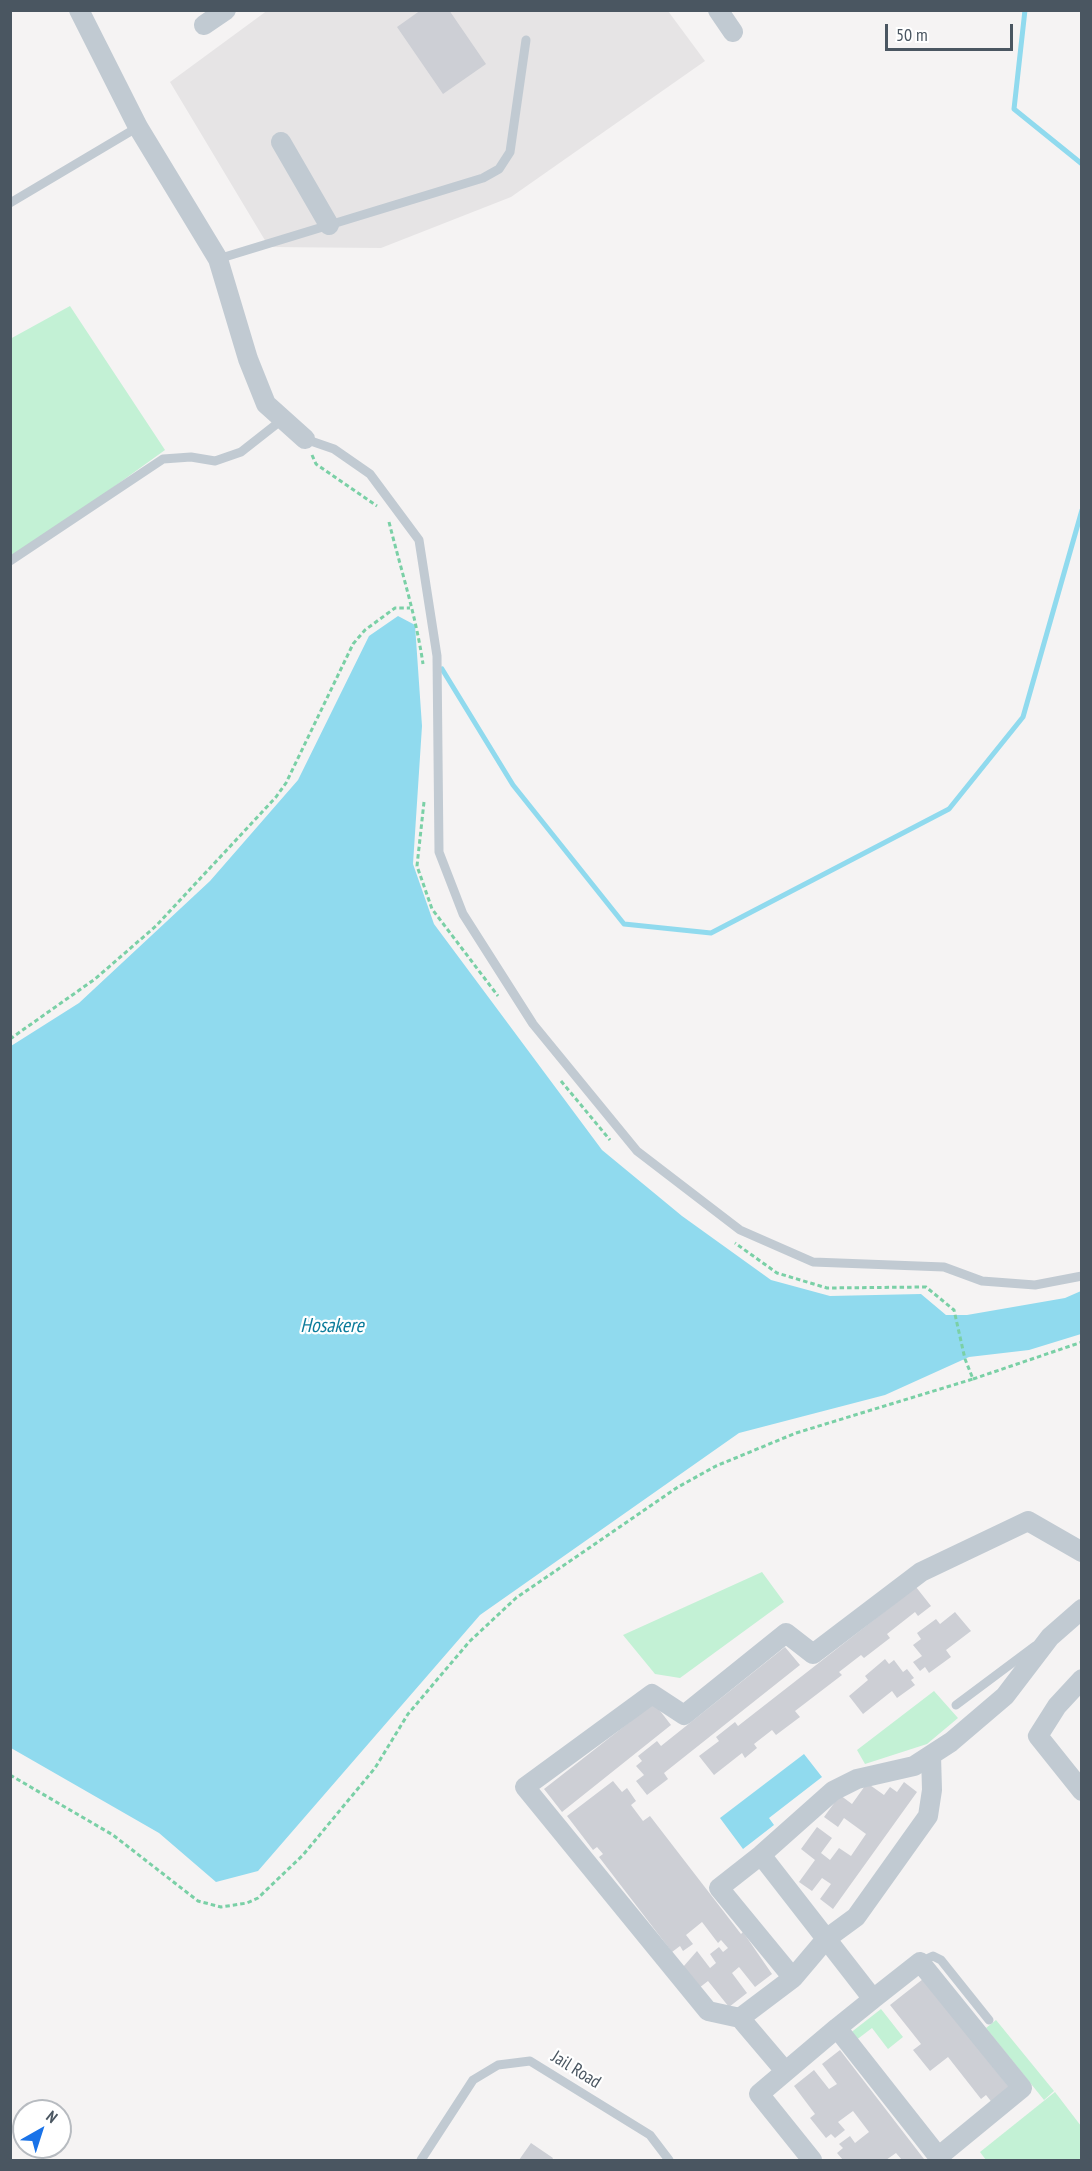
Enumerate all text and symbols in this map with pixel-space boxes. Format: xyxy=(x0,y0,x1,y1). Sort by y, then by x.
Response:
scale bar xyxy=(888,12,1016,50)
text: 50 m xyxy=(896,23,928,46)
water label: Hosakere xyxy=(300,1314,364,1338)
street label: Jail Road xyxy=(547,2046,605,2094)
north arrow xyxy=(12,2099,72,2159)
text: N xyxy=(42,2106,62,2127)

